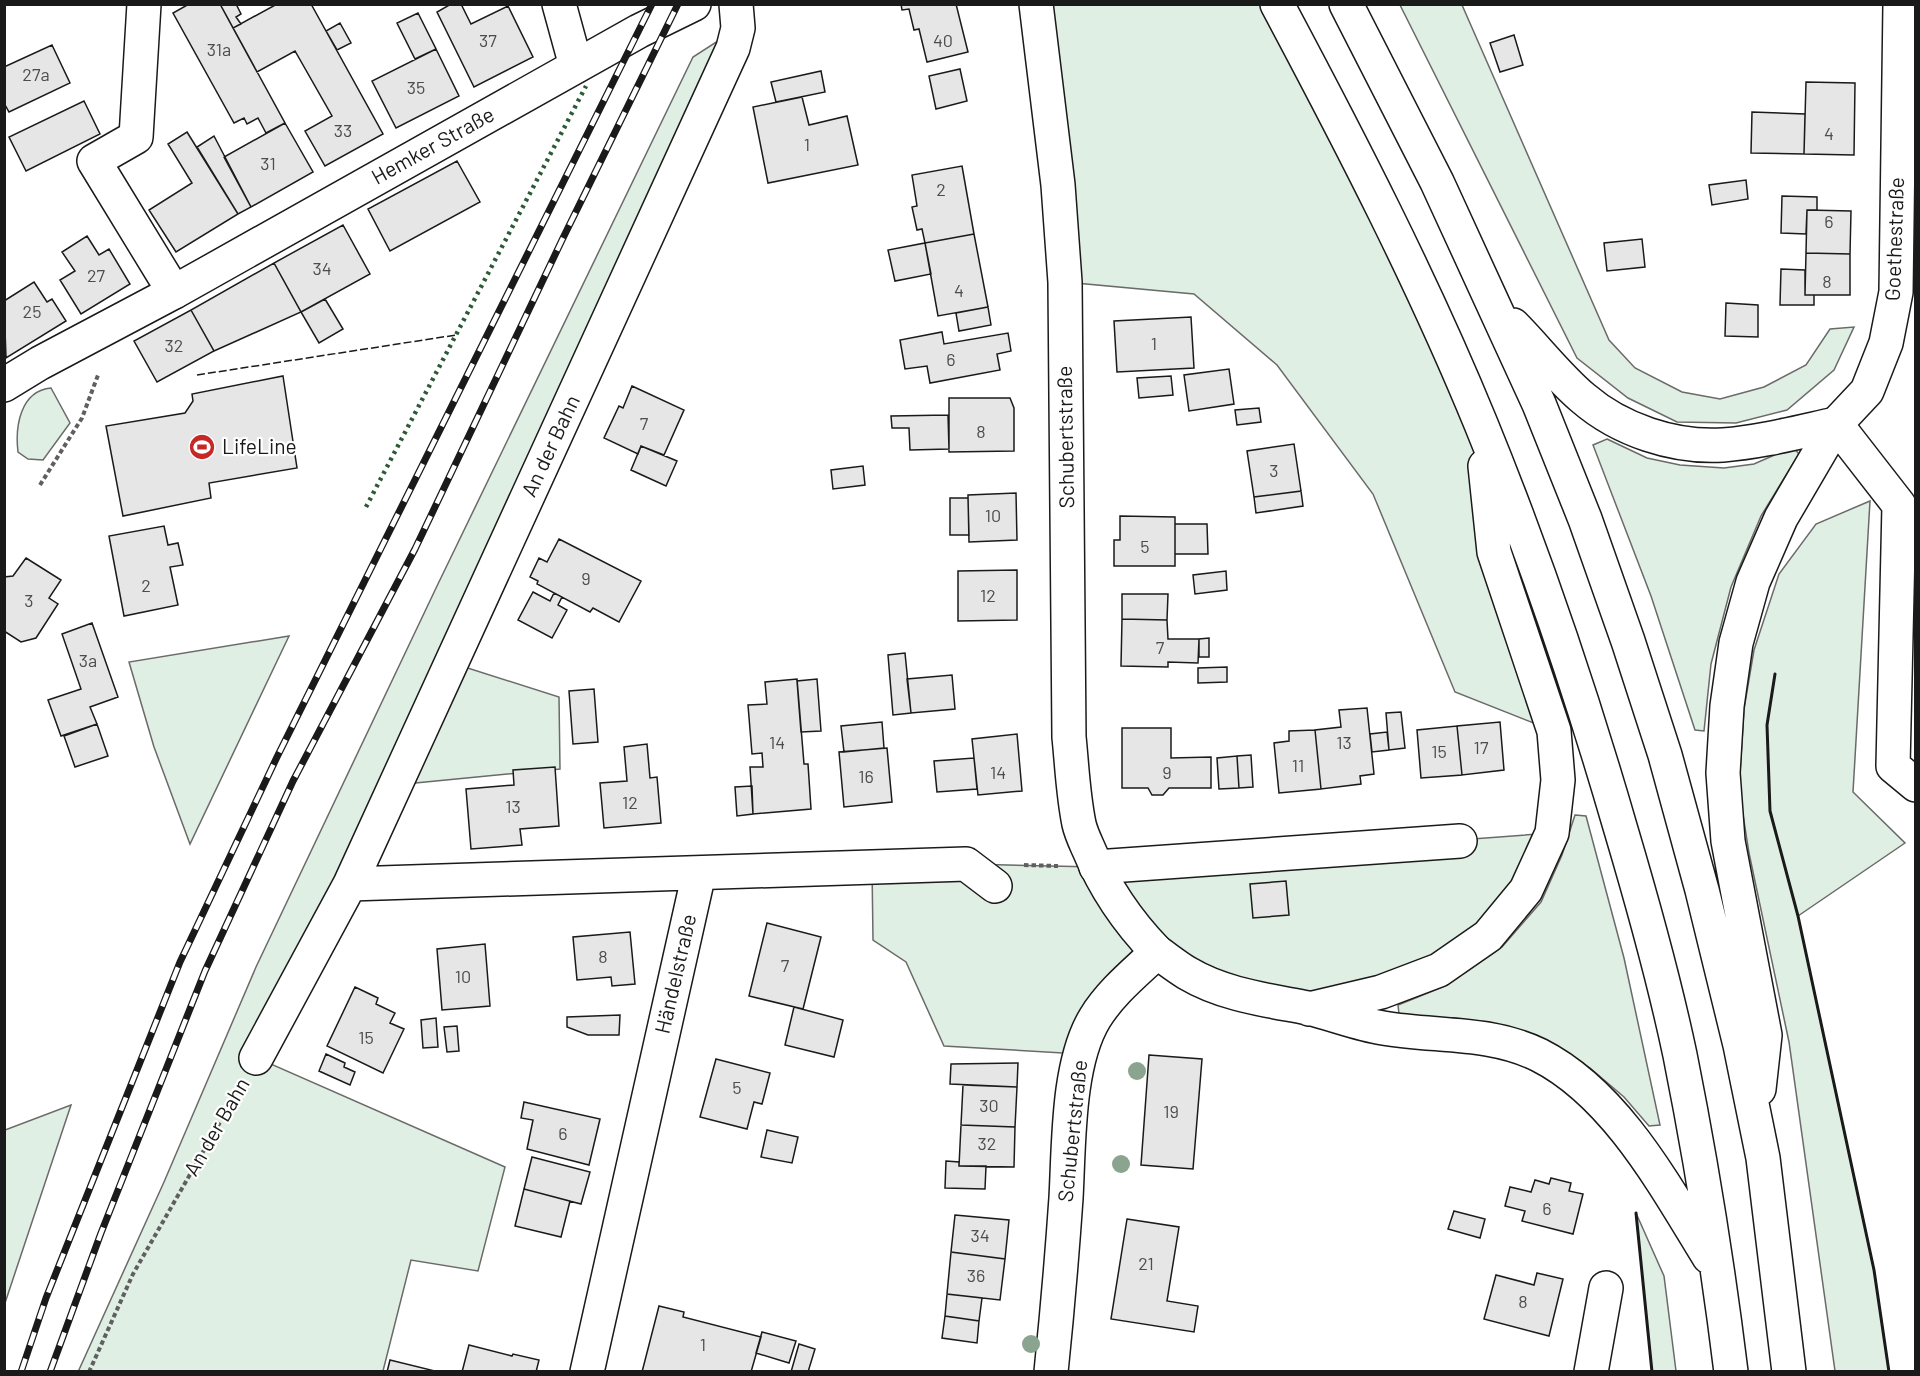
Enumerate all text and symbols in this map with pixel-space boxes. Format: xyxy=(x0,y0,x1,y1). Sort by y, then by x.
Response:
house number: 37 xyxy=(479,29,497,51)
house number: 40 xyxy=(933,29,953,51)
house number: 31a xyxy=(207,38,231,60)
house number: 27a xyxy=(22,63,50,85)
house number: 35 xyxy=(407,76,425,98)
street label: Hemker Straße xyxy=(366,101,498,189)
house number: 33 xyxy=(334,119,352,141)
house number: 4 xyxy=(1824,122,1834,144)
house number: 1 xyxy=(804,133,810,155)
house number: 31 xyxy=(260,152,276,174)
street label: Goethestraße xyxy=(1879,176,1908,301)
house number: 2 xyxy=(936,178,946,200)
house number: 6 xyxy=(1824,210,1834,232)
house number: 34 xyxy=(312,257,332,279)
house number: 27 xyxy=(87,264,106,286)
house number: 8 xyxy=(1822,270,1832,292)
house number: 4 xyxy=(954,279,964,301)
house number: 25 xyxy=(23,300,41,322)
house number: 1 xyxy=(1151,332,1157,354)
house number: 32 xyxy=(165,334,183,356)
house number: 6 xyxy=(946,348,956,370)
street label: Schubertstraße xyxy=(1051,365,1078,509)
street label: An der Bahn xyxy=(515,391,584,500)
house number: 7 xyxy=(640,412,649,434)
house number: 8 xyxy=(976,420,986,442)
sports icon: LifeLine xyxy=(187,432,217,462)
place label: LifeLine xyxy=(222,433,297,458)
house number: 3 xyxy=(1269,459,1279,481)
house number: 10 xyxy=(985,504,1001,526)
house number: 5 xyxy=(1140,535,1150,557)
house number: 9 xyxy=(581,567,591,589)
house number: 2 xyxy=(141,574,151,596)
house number: 12 xyxy=(980,584,996,606)
house number: 3 xyxy=(24,589,34,611)
house number: 7 xyxy=(1156,636,1165,658)
house number: 3a xyxy=(79,649,97,671)
house number: 14 xyxy=(769,731,785,753)
house number: 13 xyxy=(1336,731,1352,753)
house number: 17 xyxy=(1474,736,1489,758)
house number: 15 xyxy=(1431,740,1447,762)
house number: 11 xyxy=(1292,754,1304,776)
house number: 14 xyxy=(990,761,1006,783)
house number: 9 xyxy=(1162,761,1172,783)
house number: 16 xyxy=(858,765,874,787)
house number: 12 xyxy=(622,791,638,813)
house number: 13 xyxy=(505,795,521,817)
street label: Händelstraße xyxy=(649,911,700,1036)
house number: 8 xyxy=(598,945,608,967)
house number: 7 xyxy=(781,954,790,976)
house number: 10 xyxy=(455,965,471,987)
house number: 15 xyxy=(358,1026,374,1048)
street label: Schubertstraße xyxy=(1052,1059,1091,1203)
street label: An der Bahn xyxy=(178,1073,254,1180)
house number: 5 xyxy=(732,1076,742,1098)
house number: 30 xyxy=(979,1094,999,1116)
house number: 19 xyxy=(1163,1100,1179,1122)
house number: 6 xyxy=(558,1122,568,1144)
house number: 32 xyxy=(978,1132,996,1154)
house number: 6 xyxy=(1542,1197,1552,1219)
house number: 34 xyxy=(970,1224,990,1246)
house number: 21 xyxy=(1138,1252,1154,1274)
house number: 36 xyxy=(967,1264,985,1286)
house number: 8 xyxy=(1518,1290,1528,1312)
house number: 1 xyxy=(700,1333,706,1355)

